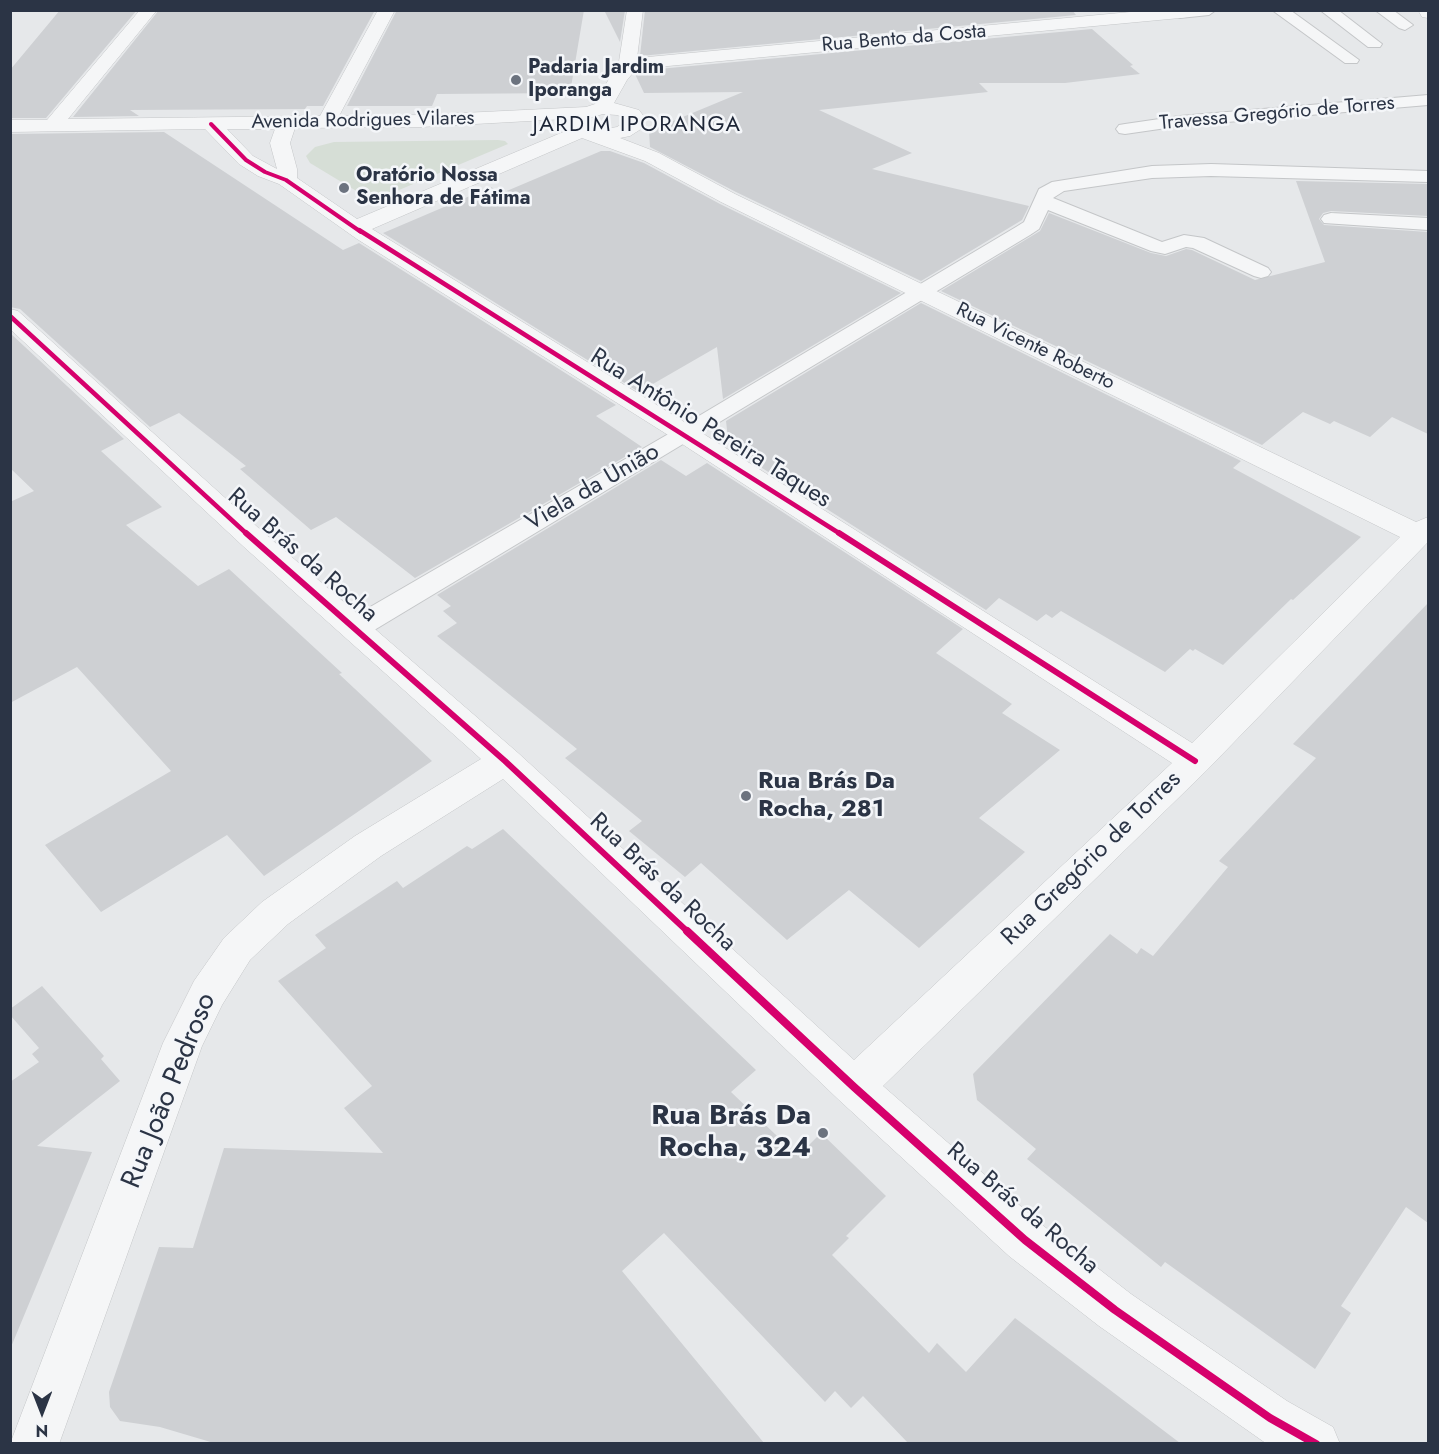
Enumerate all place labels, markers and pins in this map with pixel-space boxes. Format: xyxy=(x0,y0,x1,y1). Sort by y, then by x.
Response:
place label: Padaria Jardim Iporanga xyxy=(528,56,664,103)
marker: Padaria Jardim Iporanga xyxy=(509,73,523,87)
place label: Oratório Nossa Senhora de Fátima xyxy=(356,164,530,211)
marker: Oratório Nossa Senhora de Fátima xyxy=(337,181,351,195)
place label: Rua Brás Da Rocha, 281 xyxy=(758,768,895,824)
marker: Rua Brás Da Rocha, 281 xyxy=(739,789,753,803)
place label: Rua Brás Da Rocha, 324 xyxy=(651,1100,811,1166)
marker: Rua Brás Da Rocha, 324 xyxy=(816,1126,830,1140)

